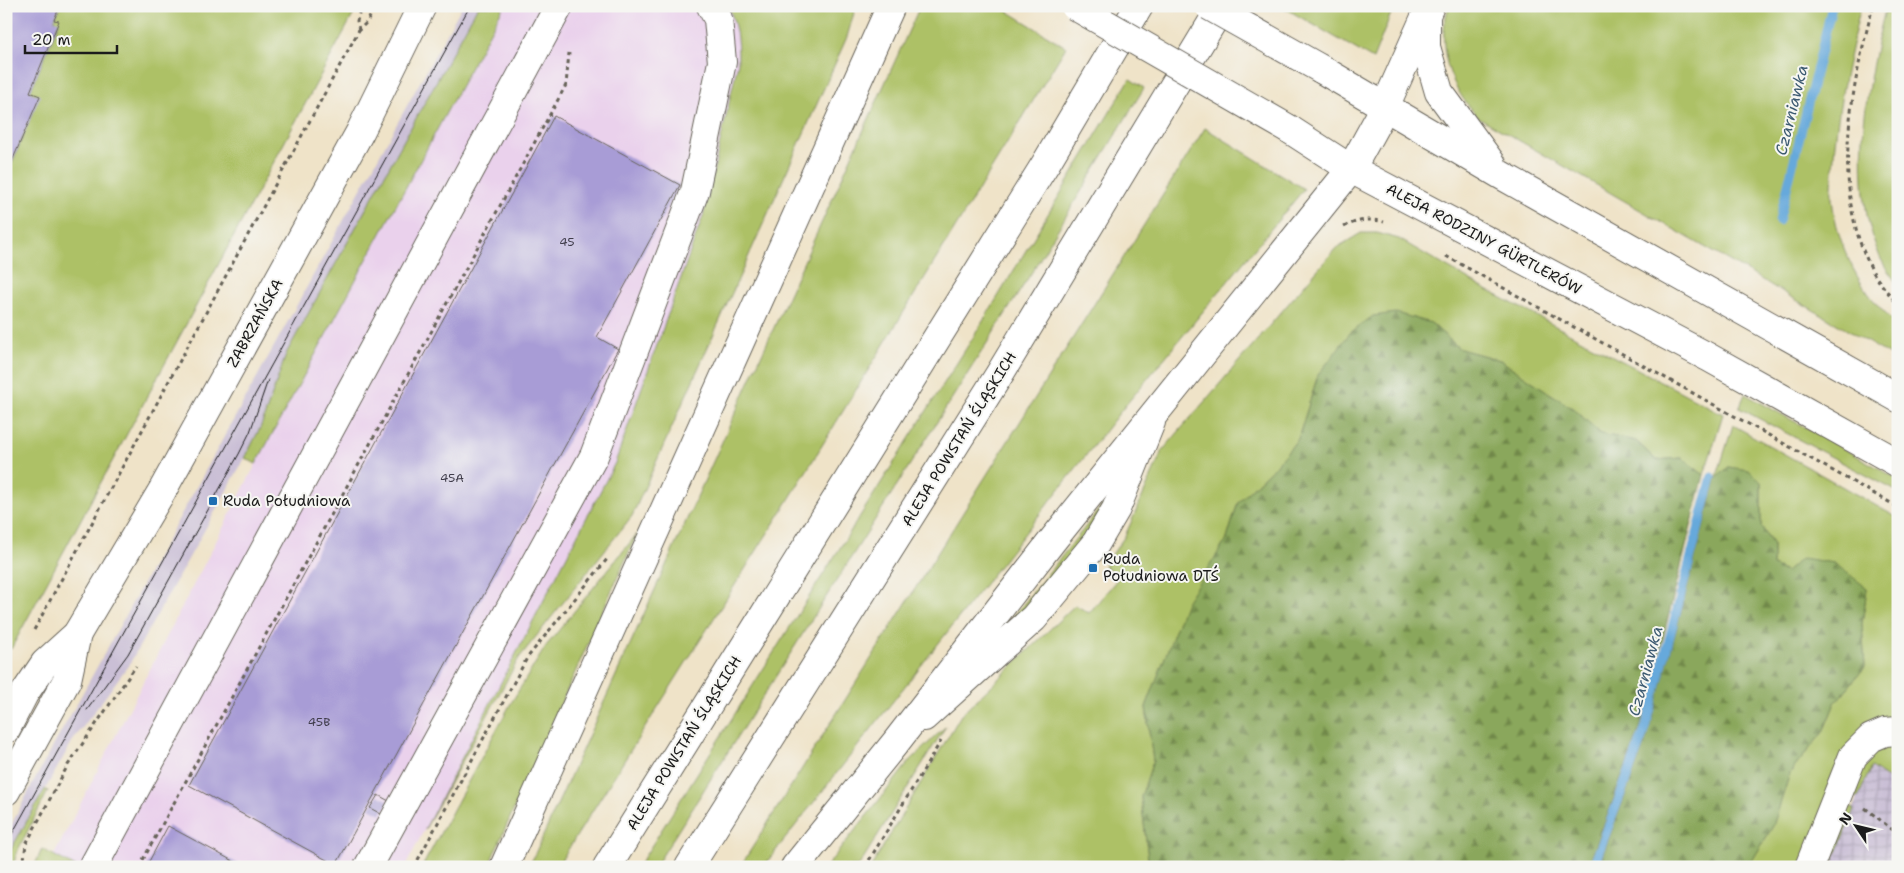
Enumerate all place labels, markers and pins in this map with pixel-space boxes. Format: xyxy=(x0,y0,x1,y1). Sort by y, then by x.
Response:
place label: Ruda Południowa xyxy=(223,491,351,511)
marker: Ruda Południowa xyxy=(207,495,219,507)
place label: Ruda Południowa DTŚ xyxy=(1103,549,1219,586)
marker: Ruda Południowa DTŚ xyxy=(1087,562,1099,574)

